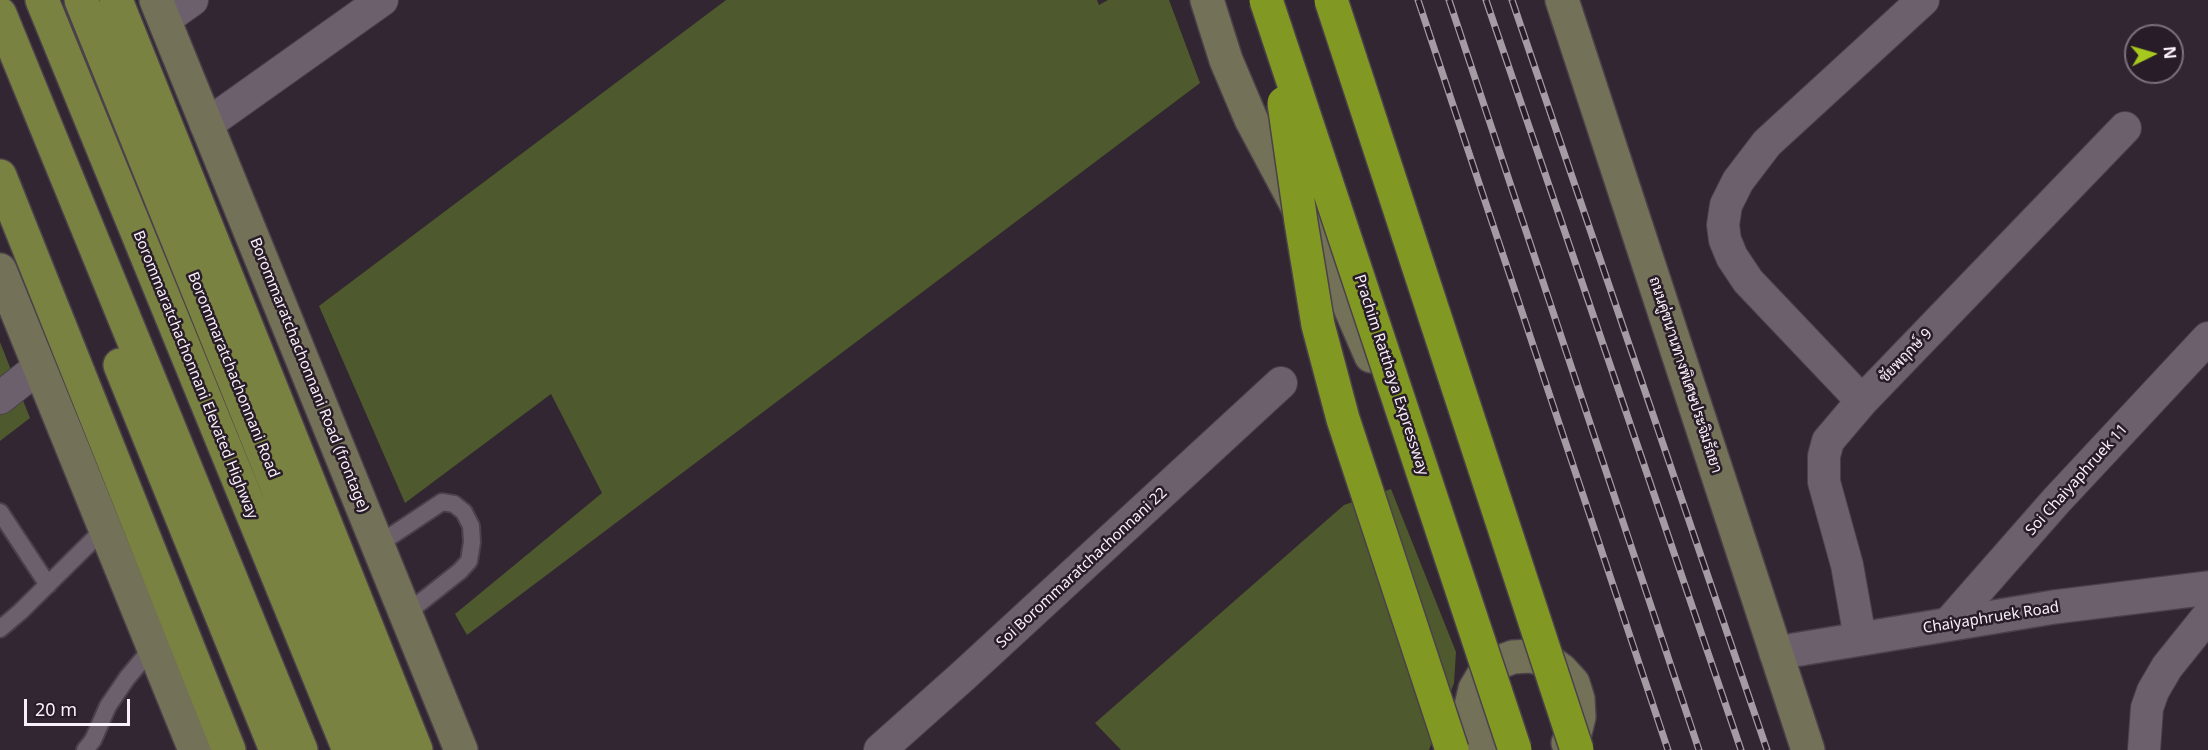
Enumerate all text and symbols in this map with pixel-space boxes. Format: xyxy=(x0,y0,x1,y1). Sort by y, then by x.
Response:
north arrow xyxy=(2124,24,2184,84)
text: N xyxy=(2158,45,2181,60)
street label: Borommaratchachonnani Elevated Highway xyxy=(129,228,261,522)
street label: Borommaratchachonnani Road (frontage) xyxy=(246,235,372,515)
street label: Borommaratchachonnani Road xyxy=(183,269,283,481)
street label: Prachim Ratthaya Expressway xyxy=(1350,272,1432,478)
street label: ถนนคู่ขนานทางพิเศษประจิมรัถยา xyxy=(1645,275,1725,475)
street label: ชัยพฤกษ์ 9 xyxy=(1876,325,1936,387)
street label: Soi Chaiyaphruek 11 xyxy=(2022,421,2132,539)
street label: Soi Borommaratchachonnani 22 xyxy=(993,484,1171,652)
street label: Chaiyaphruek Road xyxy=(1922,598,2060,638)
scale bar xyxy=(27,687,134,725)
text: 20 m xyxy=(35,697,77,721)

